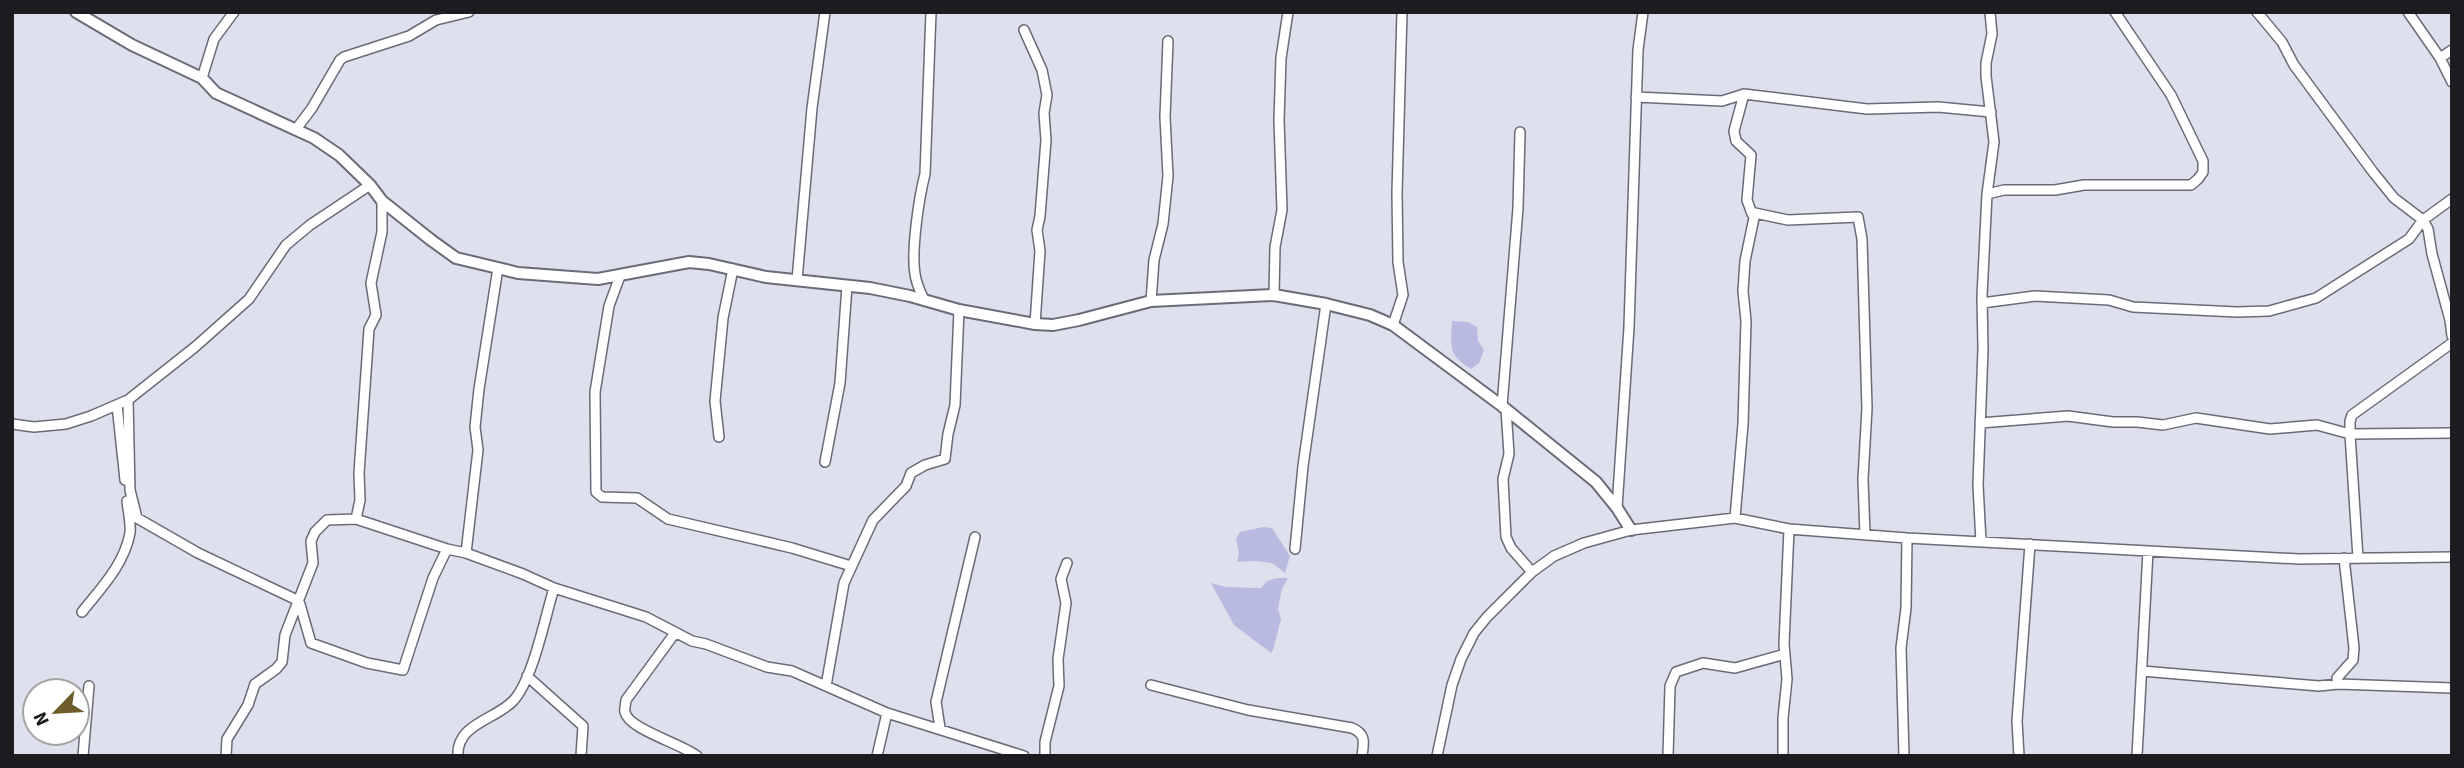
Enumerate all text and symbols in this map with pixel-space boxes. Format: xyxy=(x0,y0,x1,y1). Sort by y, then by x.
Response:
north arrow xyxy=(21,677,91,747)
text: N xyxy=(27,707,57,730)

